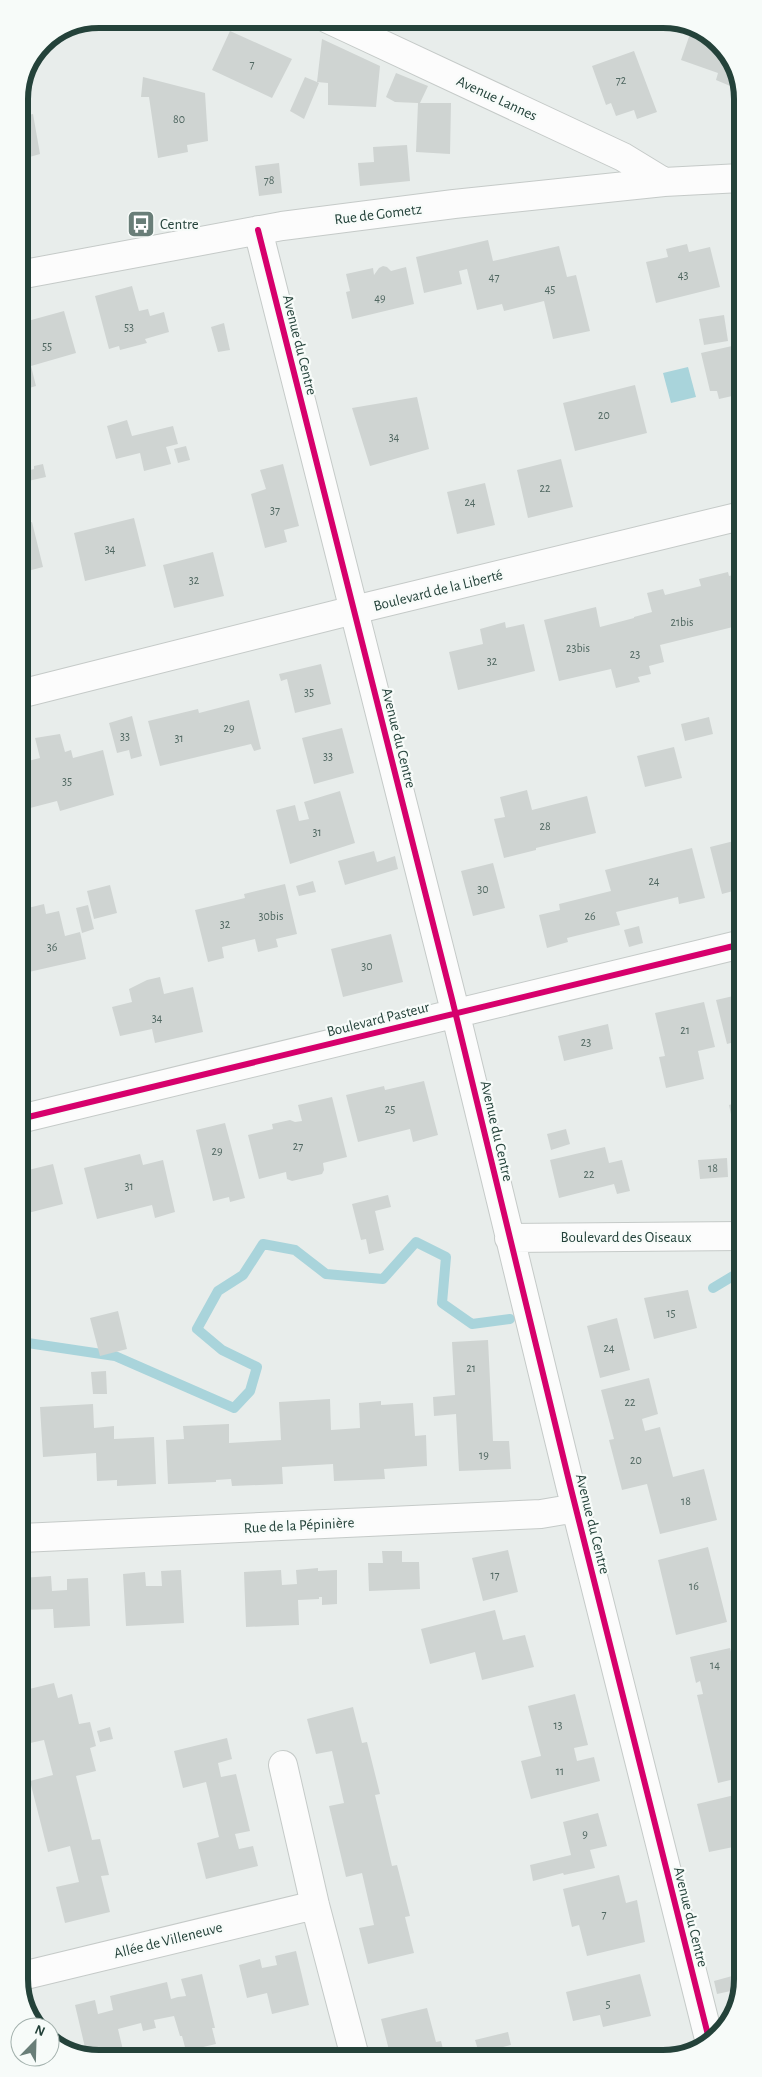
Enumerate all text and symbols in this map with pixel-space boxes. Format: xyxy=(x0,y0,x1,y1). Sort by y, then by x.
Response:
house number: 7 xyxy=(249,58,255,70)
street label: Avenue Lannes xyxy=(454,73,539,124)
house number: 72 xyxy=(616,74,627,86)
house number: 80 xyxy=(173,113,185,125)
house number: 78 xyxy=(264,174,275,186)
street label: Rue de Gometz xyxy=(333,202,423,227)
bus stop icon: Centre xyxy=(126,209,156,239)
place label: Centre xyxy=(160,217,199,232)
house number: 43 xyxy=(678,269,688,281)
house number: 47 xyxy=(489,271,499,283)
house number: 45 xyxy=(545,283,555,295)
house number: 49 xyxy=(374,292,386,304)
street label: Avenue du Centre xyxy=(280,293,319,397)
house number: 53 xyxy=(124,321,134,333)
house number: 55 xyxy=(42,340,52,352)
house number: 20 xyxy=(598,409,610,421)
house number: 34 xyxy=(389,431,400,443)
house number: 22 xyxy=(540,482,551,494)
house number: 24 xyxy=(464,496,476,508)
house number: 37 xyxy=(270,504,280,516)
house number: 34 xyxy=(105,543,116,555)
street label: Boulevard de la Liberté xyxy=(372,567,504,614)
house number: 32 xyxy=(189,574,200,586)
house number: 21bis xyxy=(670,616,694,628)
house number: 23bis xyxy=(566,642,590,654)
house number: 23 xyxy=(630,648,640,660)
house number: 32 xyxy=(487,655,498,667)
house number: 35 xyxy=(304,686,314,698)
street label: Avenue du Centre xyxy=(379,686,418,790)
house number: 29 xyxy=(223,722,235,734)
house number: 33 xyxy=(120,730,130,742)
house number: 31 xyxy=(174,732,184,744)
house number: 33 xyxy=(323,750,333,762)
house number: 35 xyxy=(62,775,72,787)
house number: 28 xyxy=(539,820,551,832)
house number: 31 xyxy=(312,826,322,838)
house number: 24 xyxy=(648,875,660,887)
house number: 30 xyxy=(477,883,489,895)
house number: 30bis xyxy=(259,910,283,922)
house number: 26 xyxy=(584,910,596,922)
house number: 32 xyxy=(220,918,231,930)
house number: 36 xyxy=(47,941,58,953)
house number: 30 xyxy=(361,960,373,972)
street label: Boulevard Pasteur xyxy=(325,999,431,1039)
house number: 34 xyxy=(152,1012,163,1024)
house number: 21 xyxy=(680,1024,690,1036)
house number: 23 xyxy=(581,1036,591,1048)
street label: Avenue du Centre xyxy=(478,1079,515,1183)
house number: 25 xyxy=(385,1103,395,1115)
house number: 27 xyxy=(293,1140,303,1152)
house number: 29 xyxy=(211,1145,223,1157)
house number: 18 xyxy=(708,1162,718,1174)
house number: 22 xyxy=(584,1168,595,1180)
house number: 31 xyxy=(124,1180,134,1192)
street label: Boulevard des Oiseaux xyxy=(561,1230,692,1245)
house number: 15 xyxy=(666,1307,676,1319)
house number: 24 xyxy=(603,1342,615,1354)
house number: 21 xyxy=(466,1362,476,1374)
house number: 22 xyxy=(625,1396,636,1408)
house number: 19 xyxy=(479,1449,489,1461)
house number: 20 xyxy=(630,1454,642,1466)
street label: Avenue du Centre xyxy=(573,1472,612,1576)
house number: 18 xyxy=(681,1495,691,1507)
street label: Rue de la Pépinière xyxy=(243,1515,355,1536)
house number: 17 xyxy=(490,1569,500,1581)
house number: 16 xyxy=(689,1580,699,1592)
house number: 14 xyxy=(710,1659,720,1671)
house number: 13 xyxy=(553,1719,563,1731)
house number: 11 xyxy=(556,1765,564,1777)
house number: 9 xyxy=(582,1828,588,1840)
street label: Avenue du Centre xyxy=(671,1865,710,1969)
house number: 7 xyxy=(601,1908,607,1920)
street label: Allée de Villeneuve xyxy=(112,1920,224,1961)
house number: 5 xyxy=(605,1998,611,2010)
north arrow xyxy=(10,2017,60,2067)
text: N xyxy=(32,2023,47,2039)

